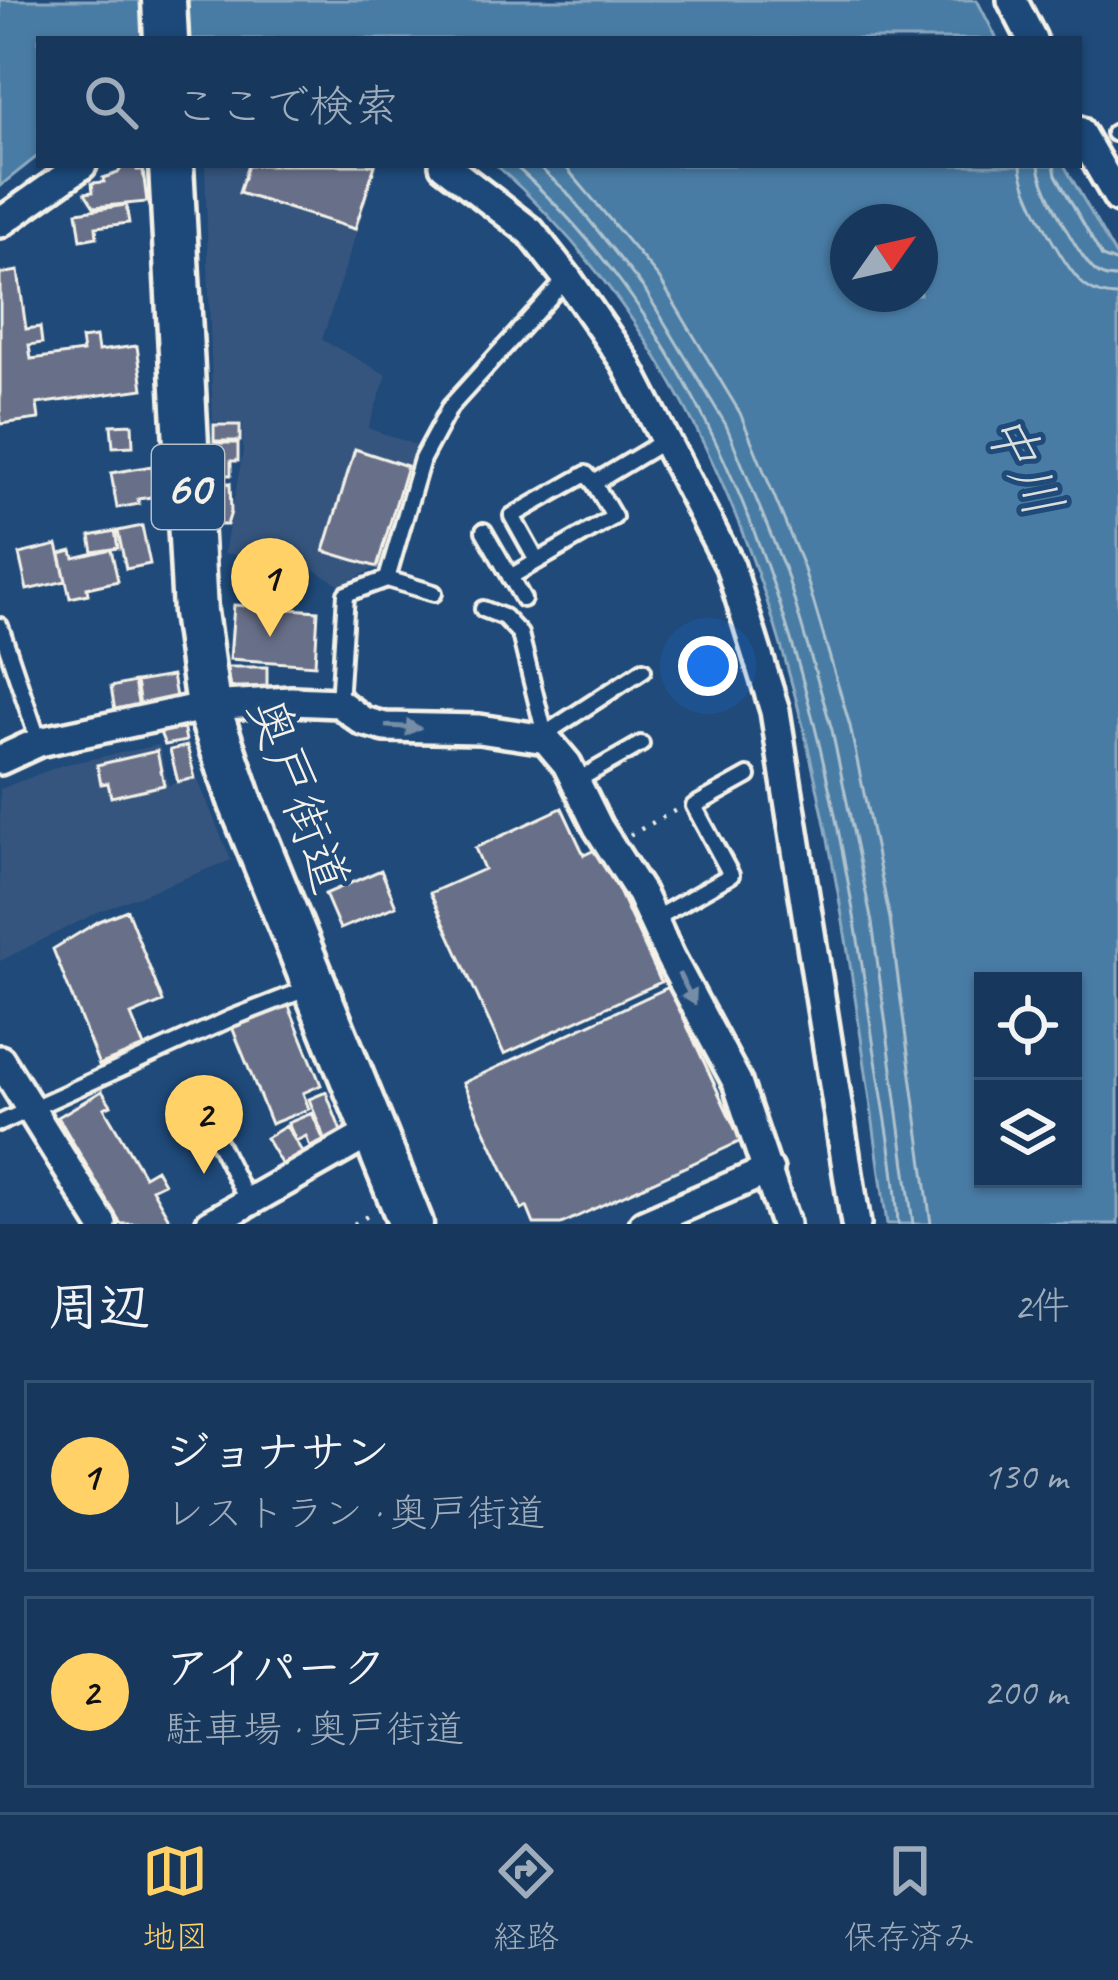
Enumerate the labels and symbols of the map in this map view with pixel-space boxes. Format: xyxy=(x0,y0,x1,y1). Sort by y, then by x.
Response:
north arrow xyxy=(830,204,938,312)
water label: 中川 xyxy=(970,401,1078,528)
road number: 60 xyxy=(152,445,224,529)
pin: 1 xyxy=(231,538,309,637)
your location xyxy=(678,636,738,696)
street label: 奥戸街道 xyxy=(234,689,364,902)
one-way arrow xyxy=(385,718,422,737)
one-way arrow xyxy=(676,971,697,1006)
pin: 2 xyxy=(165,1075,243,1174)

